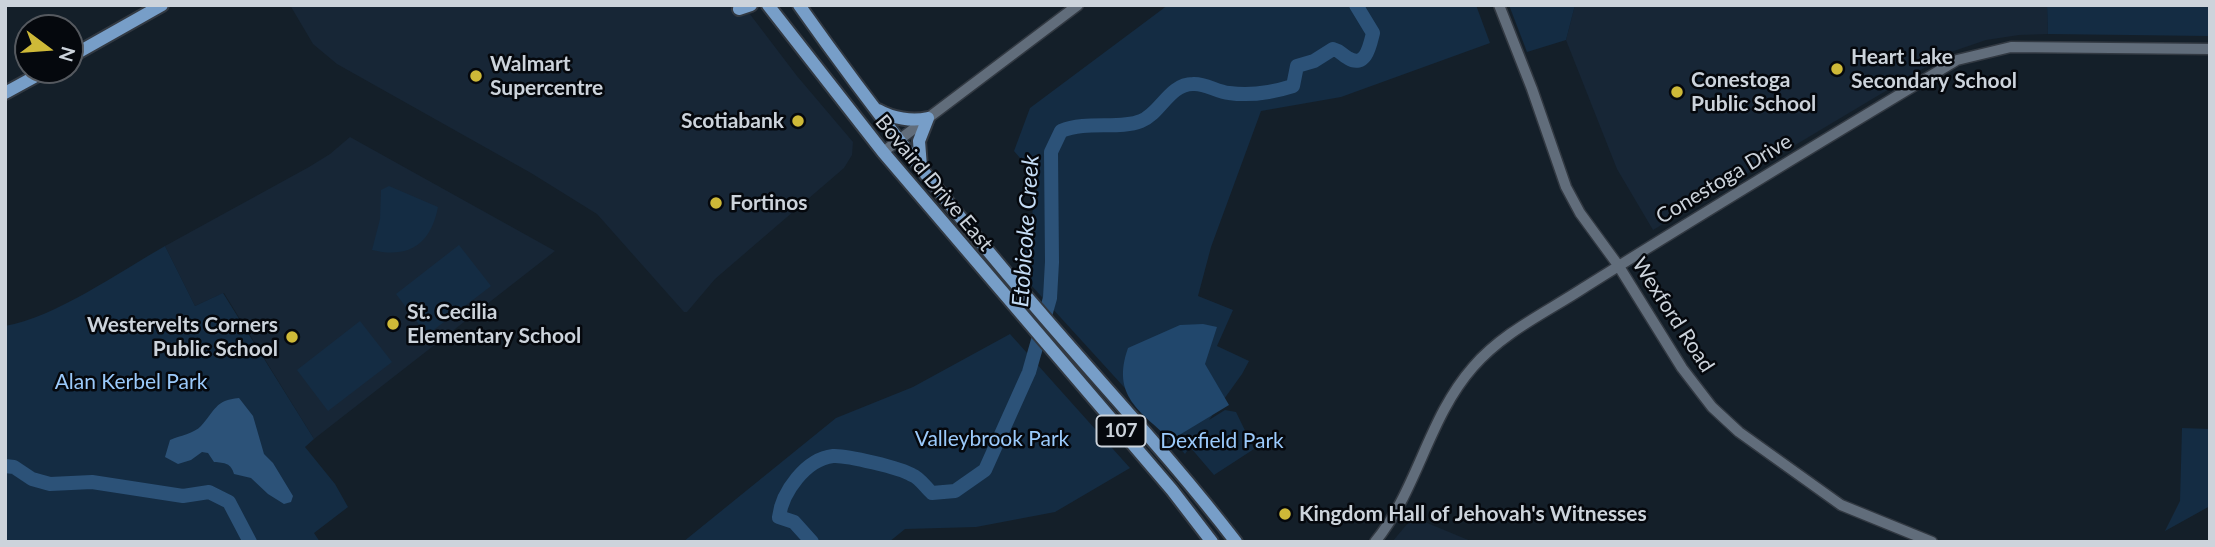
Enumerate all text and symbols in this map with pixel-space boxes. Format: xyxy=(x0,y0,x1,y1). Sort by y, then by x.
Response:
north arrow xyxy=(14,14,84,84)
text: N xyxy=(55,44,81,65)
place label: Heart Lake Secondary School xyxy=(1851,44,2017,94)
place label: Walmart Supercentre xyxy=(490,51,603,101)
marker: Heart Lake Secondary School xyxy=(1829,61,1845,77)
place label: Conestoga Public School xyxy=(1691,67,1816,117)
marker: Walmart Supercentre xyxy=(468,68,484,84)
marker: Conestoga Public School xyxy=(1669,84,1685,100)
place label: Scotiabank xyxy=(681,108,784,134)
street label: Bovaird Drive East xyxy=(870,110,998,256)
marker: Scotiabank xyxy=(790,113,806,129)
street label: Conestoga Drive xyxy=(1652,129,1796,229)
water label: Etobicoke Creek xyxy=(1007,154,1045,308)
place label: Fortinos xyxy=(730,190,807,216)
marker: Fortinos xyxy=(708,195,724,211)
street label: Wexford Road xyxy=(1627,253,1719,377)
place label: St. Cecilia Elementary School xyxy=(407,299,581,349)
place label: Westervelts Corners Public School xyxy=(87,312,278,362)
marker: St. Cecilia Elementary School xyxy=(385,316,401,332)
marker: Westervelts Corners Public School xyxy=(284,329,300,345)
park label: Alan Kerbel Park xyxy=(55,369,207,395)
road number: 107 xyxy=(1096,416,1146,446)
park label: Valleybrook Park xyxy=(915,426,1069,452)
park label: Dexfield Park xyxy=(1160,428,1284,454)
place label: Kingdom Hall of Jehovah's Witnesses xyxy=(1299,501,1647,527)
marker: Kingdom Hall of Jehovah's Witnesses xyxy=(1277,506,1293,522)

